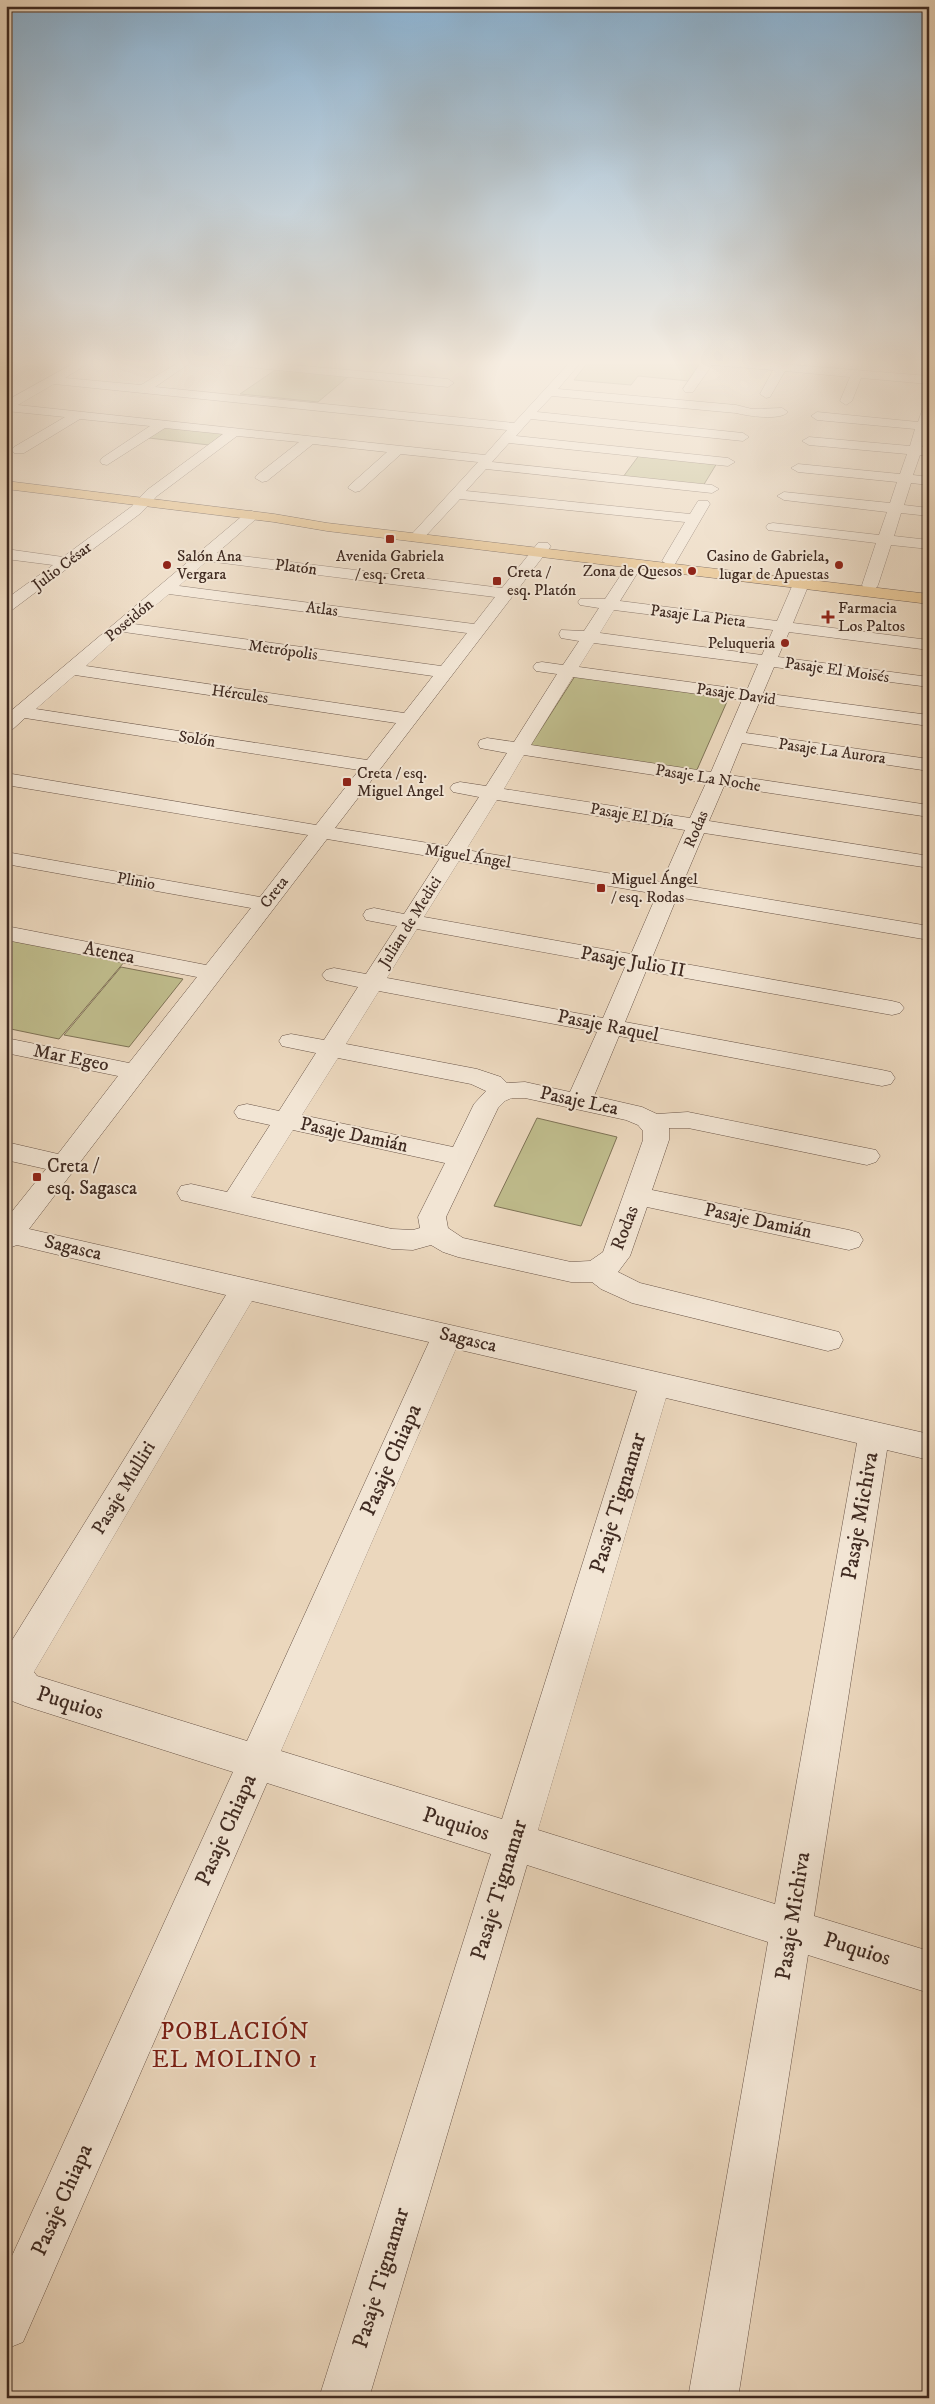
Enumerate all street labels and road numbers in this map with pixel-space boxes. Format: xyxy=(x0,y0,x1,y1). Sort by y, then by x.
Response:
street label: Julio César xyxy=(27,537,96,596)
street label: Platón xyxy=(274,555,319,580)
street label: Poseidón xyxy=(101,594,158,646)
street label: Atlas xyxy=(305,597,339,621)
street label: Pasaje La Pieta xyxy=(649,600,747,632)
street label: Metrópolis xyxy=(247,635,319,665)
street label: Pasaje El Moisés xyxy=(783,653,891,687)
street label: Pasaje David xyxy=(695,679,777,709)
street label: Hércules xyxy=(210,680,270,708)
street label: Solón xyxy=(177,726,217,752)
street label: Pasaje La Aurora xyxy=(777,734,887,768)
street label: Pasaje La Noche xyxy=(654,760,762,796)
street label: Pasaje El Día xyxy=(589,799,676,832)
street label: Rodas xyxy=(679,807,713,851)
street label: Miguel Ángel xyxy=(424,839,513,873)
street label: Plinio xyxy=(115,868,157,894)
street label: Creta xyxy=(255,872,293,912)
street label: Julian de Medici xyxy=(373,873,446,973)
street label: Atenea xyxy=(81,937,137,969)
street label: Pasaje Julio II xyxy=(579,941,687,983)
street label: Pasaje Raquel xyxy=(555,1005,661,1048)
street label: Mar Egeo xyxy=(31,1039,111,1077)
street label: Pasaje Lea xyxy=(538,1081,620,1121)
street label: Pasaje Damián xyxy=(298,1112,410,1158)
street label: Pasaje Damián xyxy=(702,1198,814,1244)
street label: Rodas xyxy=(606,1203,644,1253)
street label: Sagasca xyxy=(42,1230,104,1266)
street label: Sagasca xyxy=(437,1322,499,1358)
street label: Pasaje Chiapa xyxy=(354,1399,428,1520)
street label: Pasaje Tignamar xyxy=(584,1429,652,1577)
street label: Pasaje Mulliri xyxy=(87,1437,161,1539)
street label: Pasaje Michiva xyxy=(835,1449,885,1582)
street label: Puquios xyxy=(33,1680,107,1726)
street label: Pasaje Chiapa xyxy=(189,1769,263,1890)
street label: Puquios xyxy=(419,1801,493,1847)
street label: Pasaje Tignamar xyxy=(465,1816,533,1964)
street label: Pasaje Michiva xyxy=(770,1849,817,1982)
street label: Puquios xyxy=(820,1926,894,1972)
street label: Pasaje Chiapa xyxy=(25,2139,99,2260)
street label: Pasaje Tignamar xyxy=(347,2204,415,2352)

